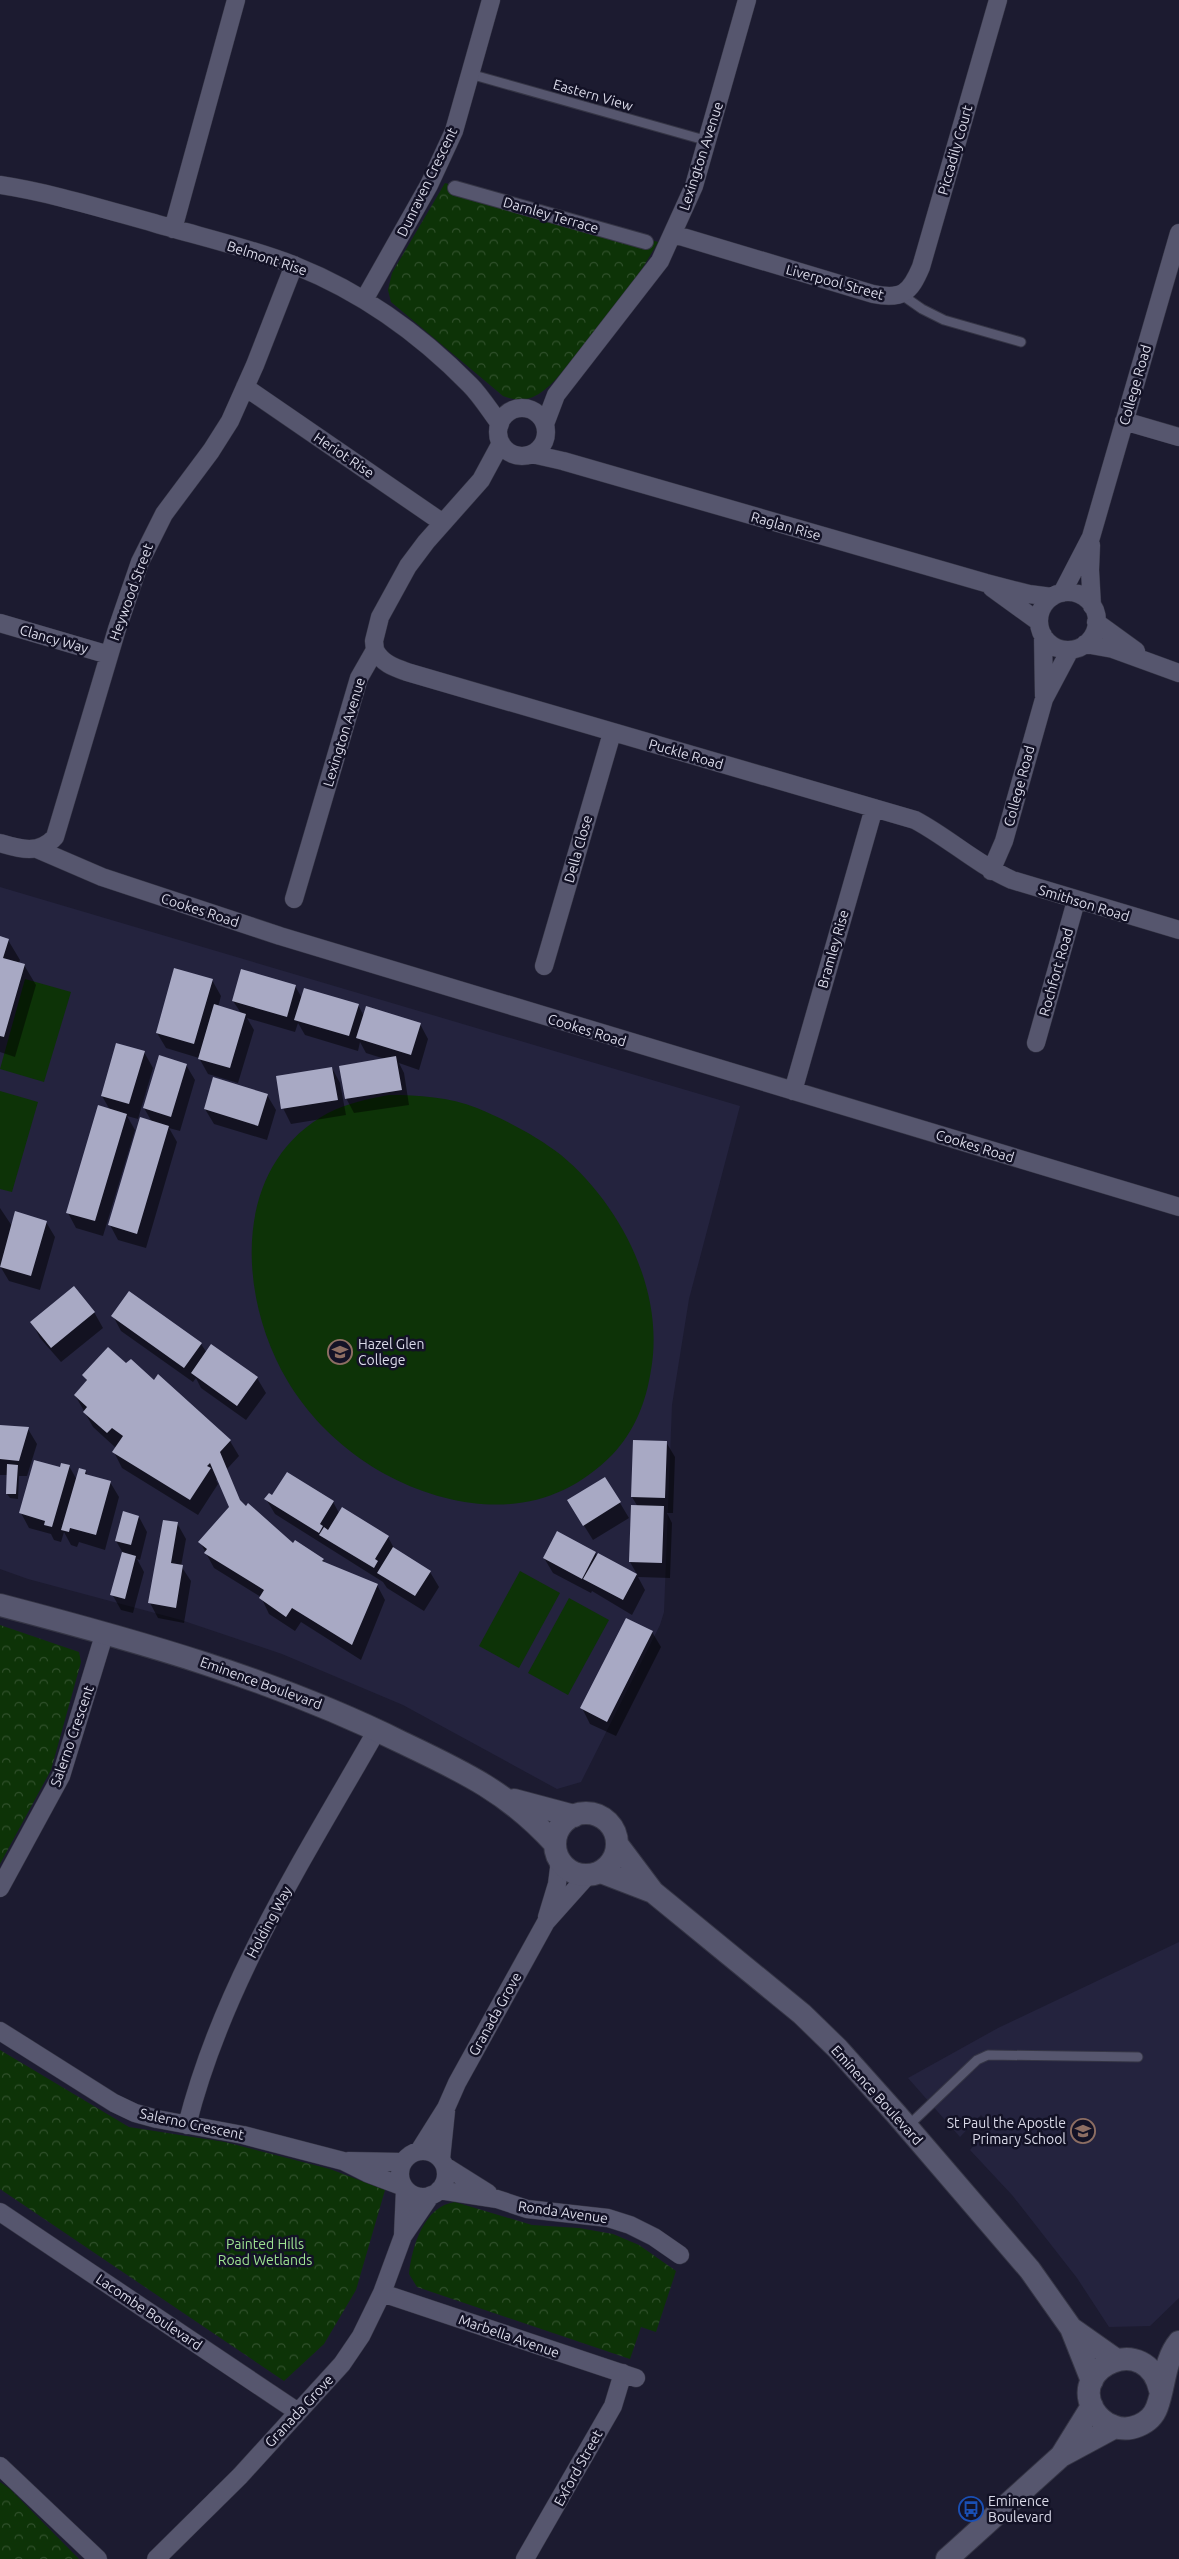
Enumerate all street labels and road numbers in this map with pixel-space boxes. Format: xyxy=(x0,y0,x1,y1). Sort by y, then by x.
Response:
street label: Eastern View xyxy=(551,76,635,114)
street label: Lexington Avenue xyxy=(676,100,726,212)
street label: Piccadily Court xyxy=(935,103,976,197)
street label: Dunraven Crescent xyxy=(394,124,461,239)
street label: Darnley Terrace xyxy=(501,194,601,236)
street label: Belmont Rise xyxy=(225,238,309,278)
street label: Liverpool Street xyxy=(784,261,886,303)
street label: College Road xyxy=(1116,343,1154,427)
street label: Heriot Rise xyxy=(311,429,377,481)
street label: Raglan Rise xyxy=(749,508,823,544)
street label: Heywood Street xyxy=(106,541,156,643)
street label: Clancy Way xyxy=(18,622,90,657)
street label: Lexington Avenue xyxy=(320,675,368,789)
street label: Puckle Road xyxy=(647,736,725,772)
street label: College Road xyxy=(1001,744,1037,828)
street label: Della Close xyxy=(561,813,595,885)
street label: Smithson Road xyxy=(1037,882,1131,924)
street label: Cookes Road xyxy=(159,890,241,930)
street label: Bramley Rise xyxy=(814,908,852,990)
street label: Rochfort Road xyxy=(1036,926,1076,1018)
street label: Cookes Road xyxy=(546,1010,628,1050)
street label: Cookes Road xyxy=(934,1126,1016,1166)
street label: Eminence Boulevard xyxy=(198,1654,324,1712)
street label: Salerno Crescent xyxy=(47,1683,97,1789)
street label: Holding Way xyxy=(243,1883,295,1961)
street label: Granada Grove xyxy=(466,1970,524,2058)
street label: Eminence Boulevard xyxy=(828,2042,926,2148)
street label: Salerno Crescent xyxy=(138,2105,246,2143)
street label: Ronda Avenue xyxy=(517,2198,609,2226)
street label: Lacombe Boulevard xyxy=(93,2271,205,2353)
street label: Marbella Avenue xyxy=(457,2311,561,2361)
street label: Granada Grove xyxy=(261,2372,337,2450)
street label: Exford Street xyxy=(551,2427,606,2509)

